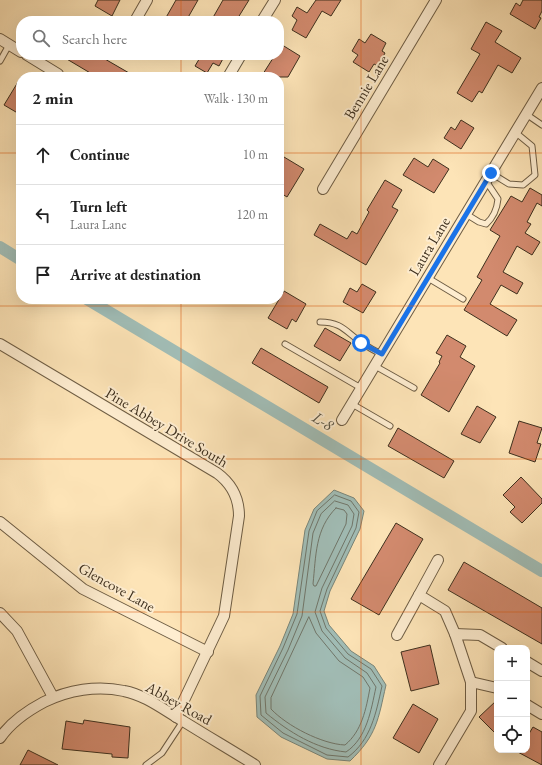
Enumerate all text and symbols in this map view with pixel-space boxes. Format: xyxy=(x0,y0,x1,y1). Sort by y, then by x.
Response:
search box xyxy=(16,16,284,60)
icon: search xyxy=(30,27,52,49)
text: Search here xyxy=(62,29,127,48)
street label: Bennie Lane xyxy=(339,51,393,123)
text: 2 min xyxy=(32,87,73,109)
text: Walk · 130 m xyxy=(204,90,268,107)
icon: ahead xyxy=(32,144,54,166)
text: Continue xyxy=(70,145,130,164)
text: 10 m xyxy=(243,146,268,163)
route end xyxy=(482,164,500,182)
text: Turn left xyxy=(70,197,127,216)
icon: left xyxy=(32,204,54,226)
text: 120 m xyxy=(237,206,268,223)
street label: Laura Lane xyxy=(404,213,454,279)
text: Laura Lane xyxy=(70,216,126,233)
icon: arrive xyxy=(32,264,54,286)
text: Arrive at destination xyxy=(70,265,201,284)
route start xyxy=(352,334,370,352)
street label: Pine Abbey Drive South xyxy=(102,383,232,471)
water label: L-8 xyxy=(308,406,339,436)
street label: Glencove Lane xyxy=(75,558,159,616)
map controls xyxy=(494,645,530,753)
button: + xyxy=(494,645,530,681)
street label: Abbey Road xyxy=(142,677,216,729)
button: − xyxy=(494,681,530,717)
button: locate xyxy=(494,717,530,753)

